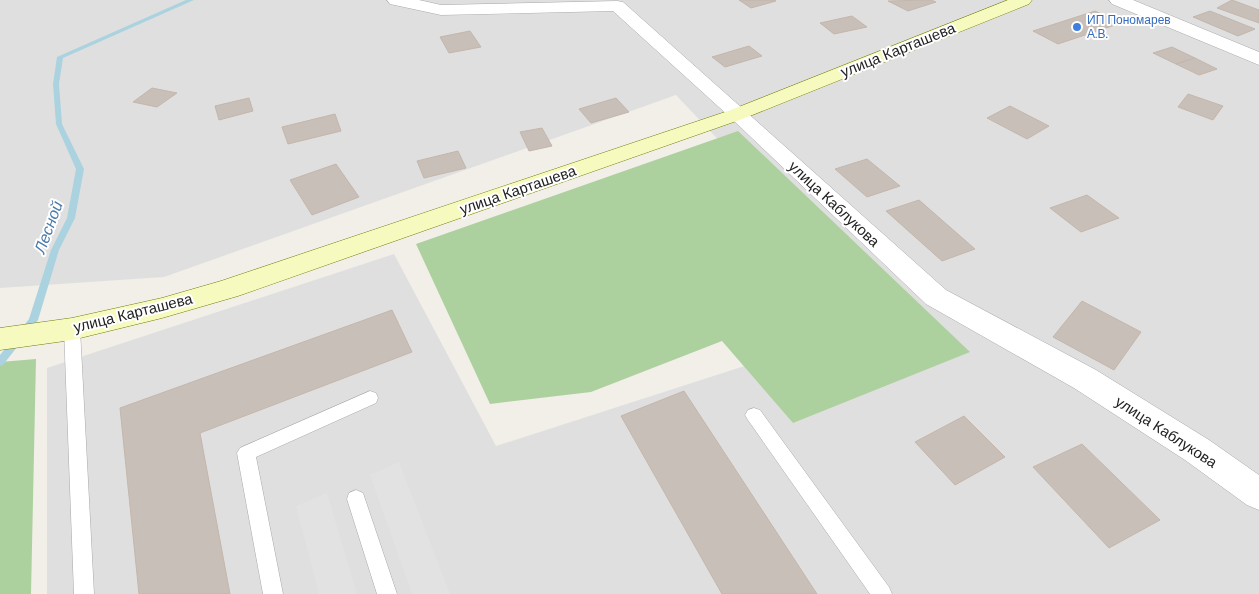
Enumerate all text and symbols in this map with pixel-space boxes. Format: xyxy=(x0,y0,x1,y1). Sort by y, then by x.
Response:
place label: ИП Пономарев А.В. xyxy=(1087,12,1171,42)
street label: улица Карташева xyxy=(838,18,959,82)
marker: ИП Пономарев А.В. xyxy=(1071,21,1083,33)
street label: улица Каблукова xyxy=(784,157,884,252)
street label: улица Карташева xyxy=(457,160,579,219)
water label: Лесной xyxy=(29,198,68,257)
street label: улица Карташева xyxy=(71,288,195,337)
street label: улица Каблукова xyxy=(1111,392,1221,473)

